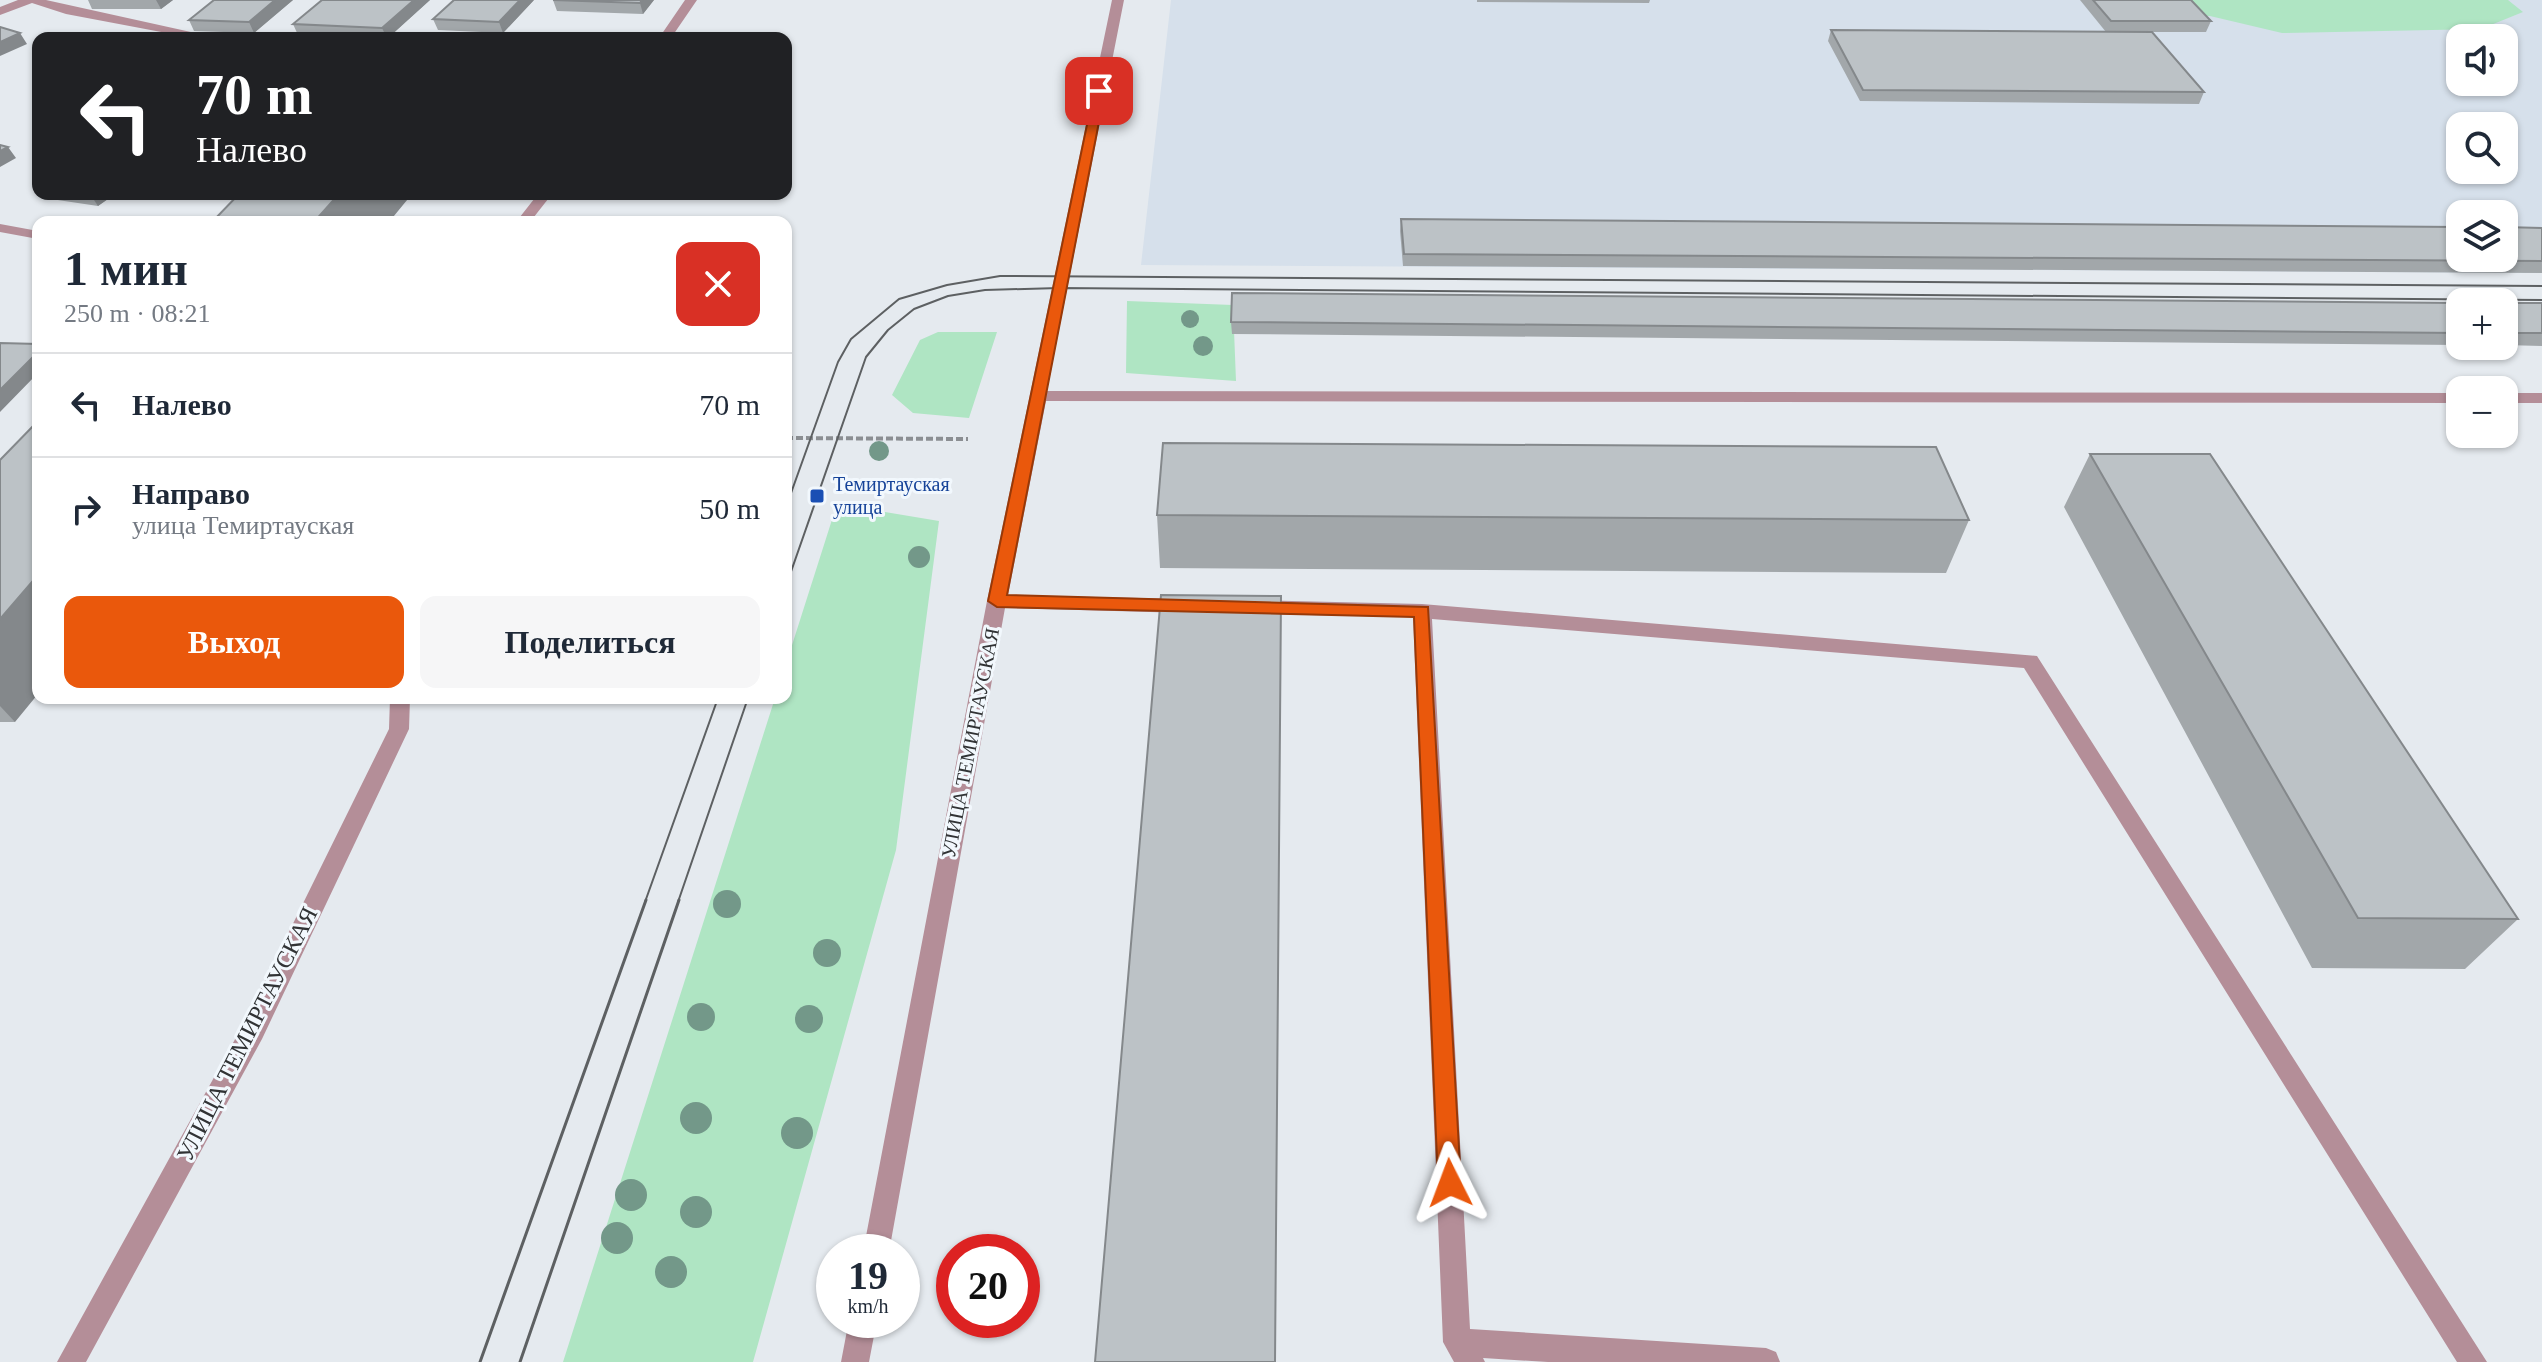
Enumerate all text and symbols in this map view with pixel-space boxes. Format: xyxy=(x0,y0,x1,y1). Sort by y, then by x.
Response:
map controls xyxy=(2446,24,2518,448)
button: sound xyxy=(2446,24,2518,96)
pin xyxy=(1065,57,1133,125)
icon: left xyxy=(64,64,168,168)
text: 70 m xyxy=(196,64,313,126)
icon: arrive xyxy=(1077,69,1121,113)
button: search xyxy=(2446,112,2518,184)
text: Налево xyxy=(196,130,307,170)
button: layers xyxy=(2446,200,2518,272)
text: 1 мин xyxy=(64,242,188,295)
button: close xyxy=(676,242,760,326)
button: + xyxy=(2446,288,2518,360)
text: 250 m · 08:21 xyxy=(64,299,211,328)
button: − xyxy=(2446,376,2518,448)
icon: left xyxy=(64,383,108,427)
text: Налево xyxy=(132,388,232,421)
text: 70 m xyxy=(699,388,760,421)
place label: Темиртауская улица xyxy=(833,473,950,519)
text: Направо xyxy=(132,477,250,510)
icon: right xyxy=(64,487,108,531)
marker: Темиртауская улица xyxy=(808,487,826,505)
text: 50 m xyxy=(699,492,760,525)
text: улица Темиртауская xyxy=(132,511,354,540)
button: Выход xyxy=(64,596,404,688)
button: Поделиться xyxy=(420,596,760,688)
street label: УЛИЦА ТЕМИРТАУСКАЯ xyxy=(937,626,1004,860)
street label: УЛИЦА ТЕМИРТАУСКАЯ xyxy=(172,903,322,1165)
position arrow xyxy=(1408,1141,1492,1225)
speed limit sign: 20 xyxy=(936,1234,1040,1338)
text: 19 xyxy=(848,1253,888,1298)
text: km/h xyxy=(847,1295,889,1317)

